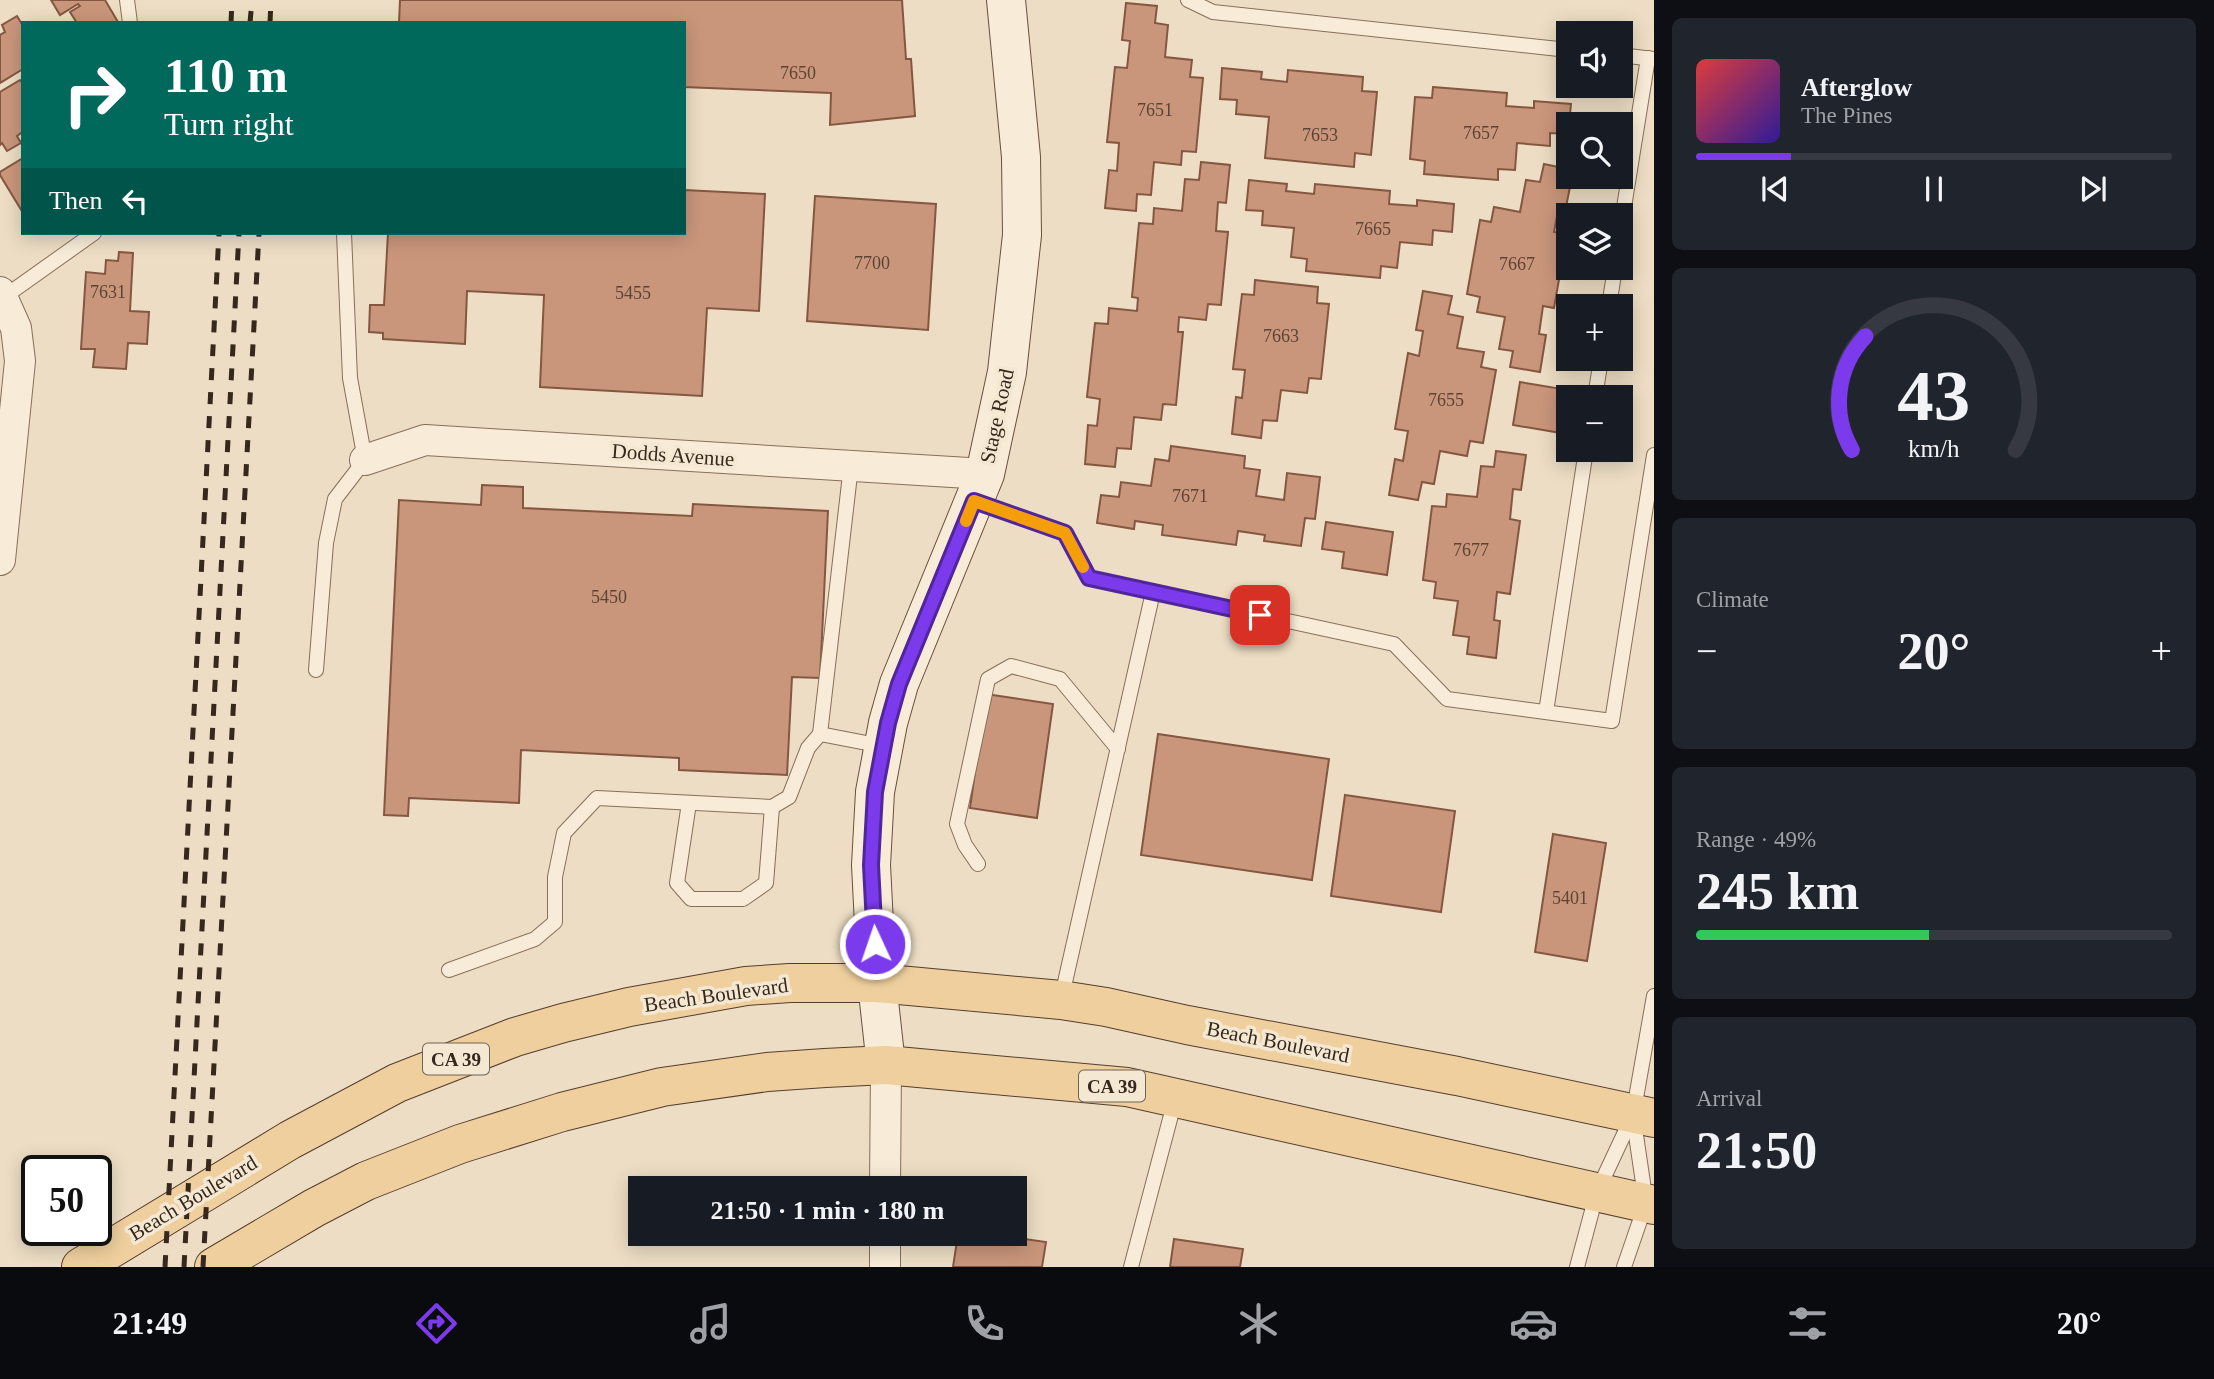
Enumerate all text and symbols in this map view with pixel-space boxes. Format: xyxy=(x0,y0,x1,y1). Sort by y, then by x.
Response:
map controls xyxy=(1556,21,1633,462)
button: sound xyxy=(1556,21,1633,98)
text: 110 m xyxy=(164,48,288,103)
icon: right xyxy=(49,49,140,140)
house number: 7650 xyxy=(780,63,816,83)
text: Afterglow xyxy=(1801,73,1912,102)
house number: 7651 xyxy=(1137,100,1173,120)
text: The Pines xyxy=(1801,103,1892,128)
text: Turn right xyxy=(164,106,294,142)
button: search xyxy=(1556,112,1633,189)
house number: 7657 xyxy=(1463,123,1499,143)
house number: 7653 xyxy=(1302,125,1338,145)
icon: previous xyxy=(1756,170,1794,208)
icon: pause xyxy=(1915,170,1953,208)
icon: next xyxy=(2074,170,2112,208)
icon: left xyxy=(116,182,154,220)
text: Then xyxy=(49,186,102,215)
button: layers xyxy=(1556,203,1633,280)
house number: 7665 xyxy=(1355,219,1391,239)
house number: 7700 xyxy=(854,253,890,273)
house number: 7667 xyxy=(1499,254,1535,274)
house number: 7631 xyxy=(90,282,126,302)
house number: 5455 xyxy=(615,283,651,303)
button: + xyxy=(1556,294,1633,371)
house number: 7663 xyxy=(1263,326,1299,346)
text: 43 xyxy=(1898,355,1970,436)
street label: Stage Road xyxy=(975,366,1019,466)
button: − xyxy=(1556,385,1633,462)
house number: 7655 xyxy=(1428,390,1464,410)
text: km/h xyxy=(1908,434,1960,461)
street label: Dodds Avenue xyxy=(611,439,735,471)
house number: 7671 xyxy=(1172,486,1208,506)
house number: 7677 xyxy=(1453,540,1489,560)
pin xyxy=(1230,585,1290,645)
house number: 5450 xyxy=(591,587,627,607)
text: Climate xyxy=(1696,587,1769,612)
icon: arrive xyxy=(1241,596,1279,634)
text: 20° xyxy=(1898,623,1970,680)
text: − xyxy=(1696,630,1717,672)
text: + xyxy=(2151,630,2172,672)
text: Range · 49% xyxy=(1696,827,1816,852)
text: 245 km xyxy=(1696,863,1859,920)
house number: 5401 xyxy=(1552,888,1588,908)
position arrow xyxy=(838,907,912,981)
street label: Beach Boulevard xyxy=(642,973,790,1017)
street label: Beach Boulevard xyxy=(1204,1016,1352,1068)
road number: CA 39 xyxy=(423,1044,489,1074)
road number: CA 39 xyxy=(1079,1070,1145,1102)
text: Arrival xyxy=(1696,1086,1762,1111)
text: 21:50 xyxy=(1696,1122,1817,1179)
street label: Beach Boulevard xyxy=(125,1150,262,1246)
speed limit sign: 50 xyxy=(21,1155,112,1246)
text: 21:50 · 1 min · 180 m xyxy=(711,1196,945,1225)
icon: directions xyxy=(412,1299,461,1348)
icon: music xyxy=(686,1299,735,1348)
icon: phone xyxy=(960,1299,1009,1348)
icon: climate xyxy=(1234,1299,1283,1348)
icon: car xyxy=(1509,1299,1558,1348)
icon: filters xyxy=(1783,1299,1832,1348)
text: 21:49 xyxy=(113,1305,187,1341)
text: 20° xyxy=(2057,1305,2101,1341)

